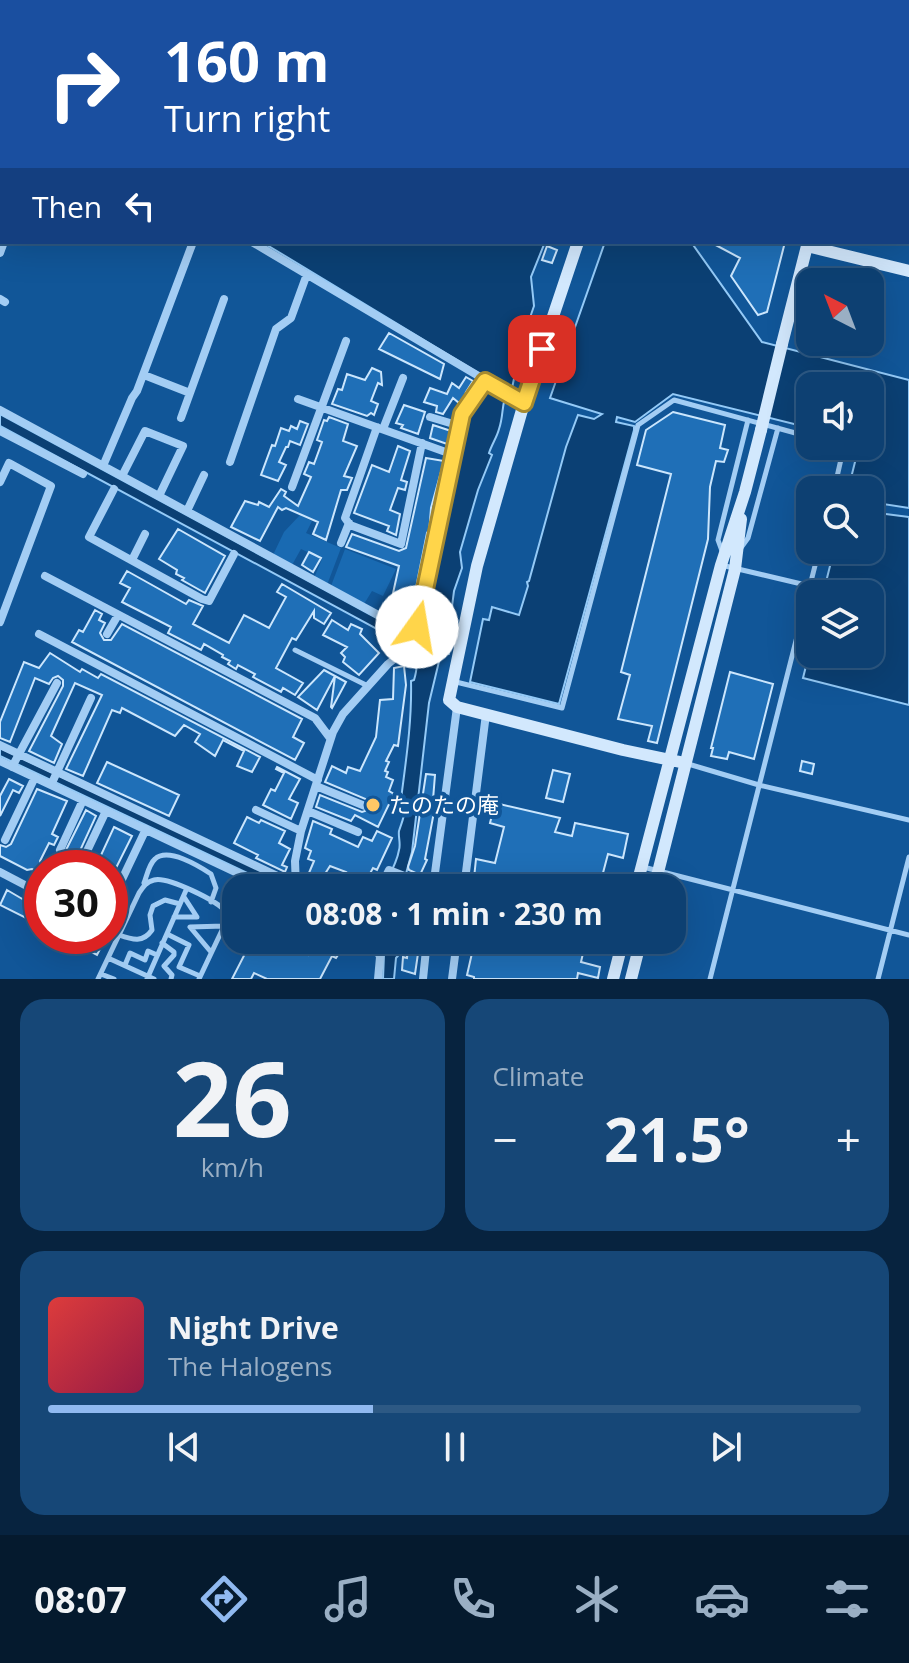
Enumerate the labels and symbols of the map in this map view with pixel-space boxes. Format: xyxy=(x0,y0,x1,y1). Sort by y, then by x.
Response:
north arrow xyxy=(796,268,884,356)
pin xyxy=(508,315,576,383)
position arrow xyxy=(375,585,459,669)
place label: たのたの庵 xyxy=(389,789,499,819)
marker: たのたの庵 xyxy=(364,796,382,814)
speed limit sign: 30 xyxy=(24,850,128,954)

